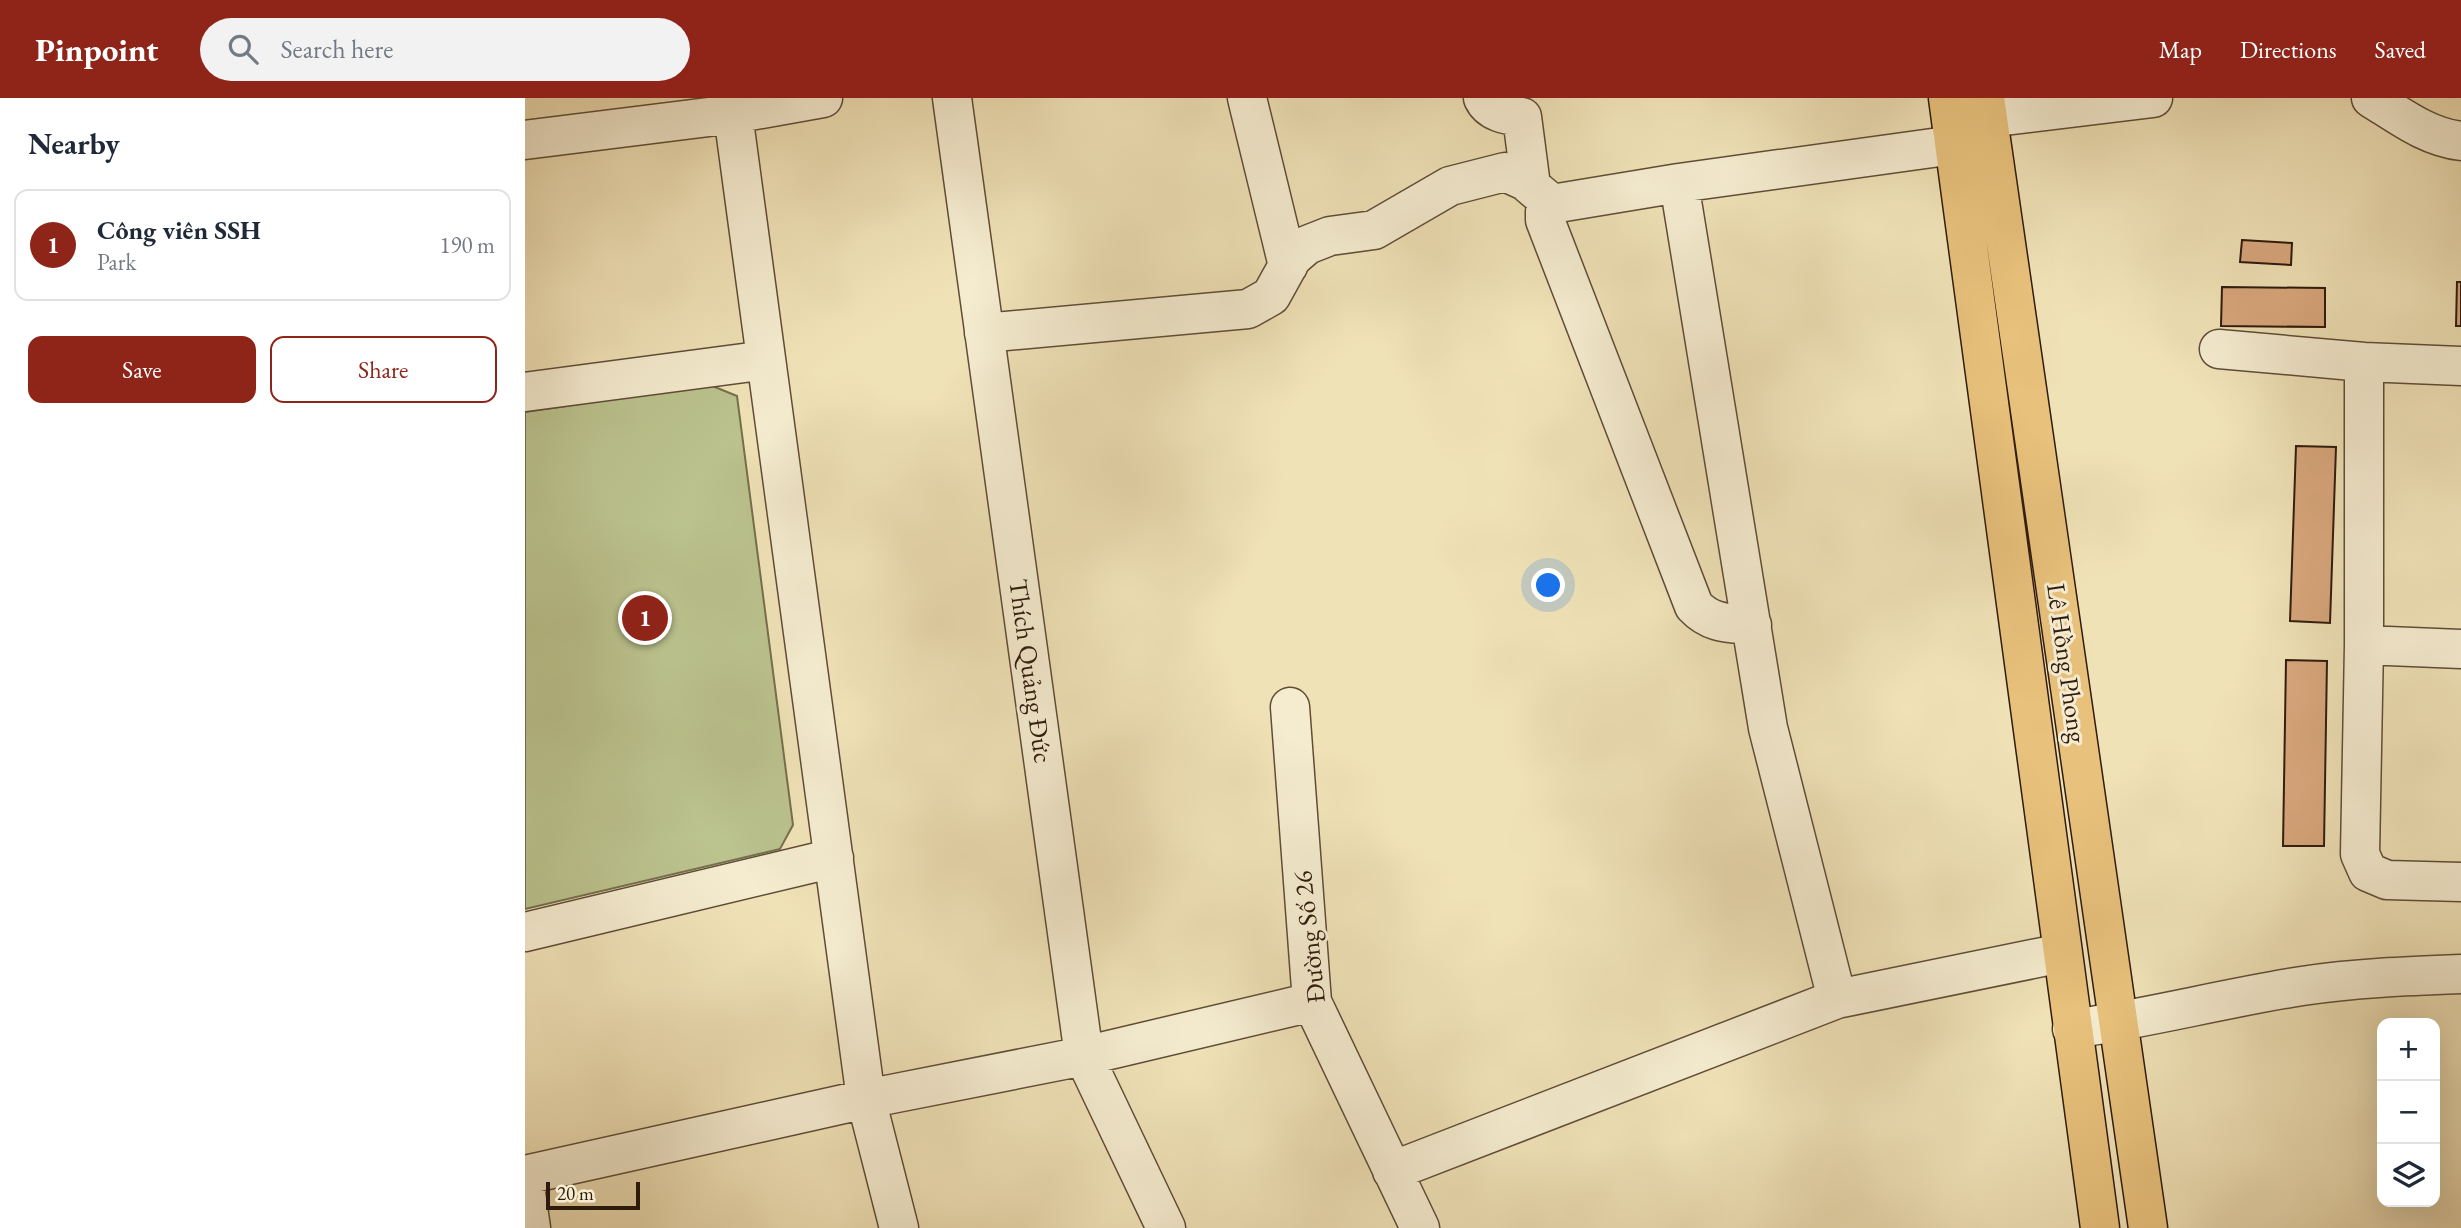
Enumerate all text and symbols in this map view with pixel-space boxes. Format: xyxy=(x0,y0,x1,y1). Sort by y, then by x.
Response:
search box xyxy=(200,18,690,81)
text: Pinpoint xyxy=(35,28,158,71)
icon: search xyxy=(224,30,262,68)
text: Search here xyxy=(280,32,393,66)
text: Map xyxy=(2159,34,2202,65)
text: Directions xyxy=(2240,34,2337,65)
text: Saved xyxy=(2375,34,2426,65)
text: Nearby xyxy=(28,124,120,163)
text: Công viên SSH xyxy=(97,213,261,247)
text: 1 xyxy=(47,230,59,260)
text: 190 m xyxy=(439,230,495,260)
text: Park xyxy=(97,247,136,277)
button: Save xyxy=(28,336,256,403)
button: Share xyxy=(270,336,497,403)
your location xyxy=(1531,568,1565,602)
street label: Thích Quảng Đức xyxy=(1001,577,1061,765)
street label: Lê Hồng Phong xyxy=(2039,581,2095,745)
pin: 1 xyxy=(622,592,668,644)
street label: Đường Số 26 xyxy=(1285,869,1333,1005)
map controls xyxy=(2377,1018,2440,1207)
button: + xyxy=(2377,1018,2440,1081)
button: − xyxy=(2377,1081,2440,1144)
button: layers xyxy=(2377,1144,2440,1207)
scale bar xyxy=(546,1179,641,1211)
text: 20 m xyxy=(557,1181,594,1206)

